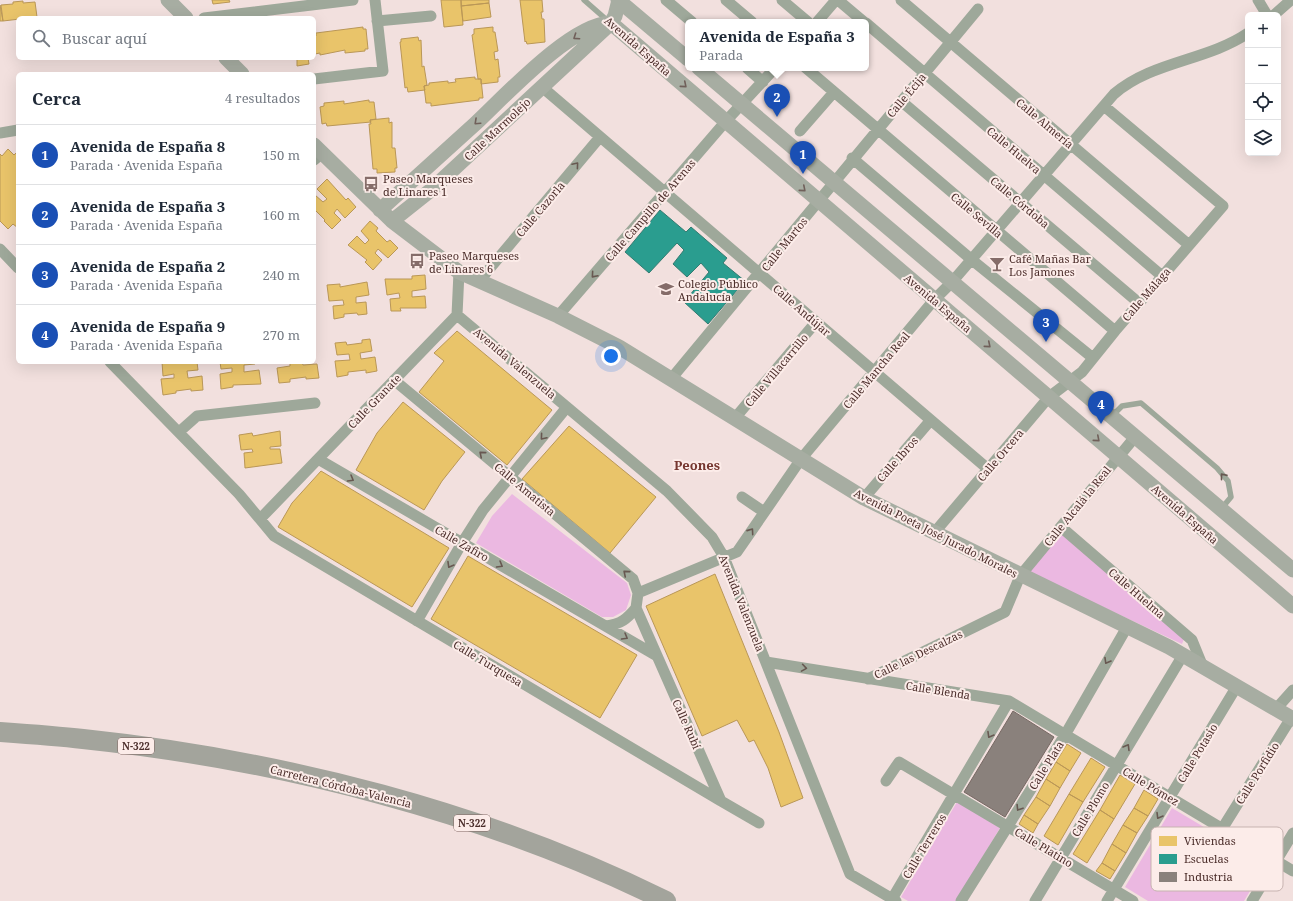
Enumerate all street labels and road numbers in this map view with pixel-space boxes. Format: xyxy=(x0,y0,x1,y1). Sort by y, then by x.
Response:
street label: Avenida España xyxy=(601,13,675,79)
street label: Calle Écija xyxy=(883,70,929,120)
street label: Calle Marmolejo xyxy=(460,94,534,164)
street label: Calle Almería xyxy=(1013,94,1077,152)
street label: Calle Huelva xyxy=(984,123,1044,177)
street label: Calle Campillo de Arenas xyxy=(601,156,699,264)
street label: Calle Córdoba xyxy=(987,173,1053,231)
street label: Calle Cazorla xyxy=(512,178,568,240)
street label: Calle Sevilla xyxy=(948,189,1006,241)
street label: Calle Martos xyxy=(758,214,810,274)
street label: Calle Málaga xyxy=(1118,264,1174,324)
street label: Avenida España xyxy=(901,270,975,336)
street label: Calle Andújar xyxy=(770,281,835,340)
street label: Avenida Valenzuela xyxy=(471,324,559,402)
street label: Calle Mancha Real xyxy=(839,328,913,412)
street label: Calle Villacarrillo xyxy=(741,330,811,410)
street label: Calle Granate xyxy=(344,370,404,432)
street label: Calle Orcera xyxy=(974,426,1026,484)
street label: Calle Ibros xyxy=(873,433,921,485)
street label: Calle Amatista xyxy=(491,459,559,519)
street label: Calle Alcalá la Real xyxy=(1040,462,1114,549)
street label: Avenida España xyxy=(1148,481,1222,547)
street label: Avenida Poeta José Jurado Morales xyxy=(852,485,1020,581)
street label: Calle Zafiro xyxy=(432,521,492,565)
street label: Avenida Valenzuela xyxy=(716,552,768,654)
street label: Calle Huelma xyxy=(1106,564,1168,622)
street label: Calle las Descalzas xyxy=(871,626,965,682)
street label: Calle Turquesa xyxy=(451,636,525,690)
street label: Calle Blenda xyxy=(905,678,971,702)
street label: Calle Rubí xyxy=(669,697,705,752)
street label: Calle Potasio xyxy=(1173,721,1221,785)
road number: N-322 xyxy=(118,738,154,754)
street label: Calle Plata xyxy=(1025,738,1067,792)
street label: Calle Porfidio xyxy=(1232,739,1282,807)
street label: Carretera Córdoba-Valencia xyxy=(269,761,413,811)
street label: Calle Pómez xyxy=(1120,763,1182,809)
street label: Calle Plomo xyxy=(1068,779,1112,839)
street label: Calle Terreros xyxy=(899,811,949,881)
road number: N-322 xyxy=(454,815,490,831)
street label: Calle Platino xyxy=(1012,824,1076,870)

